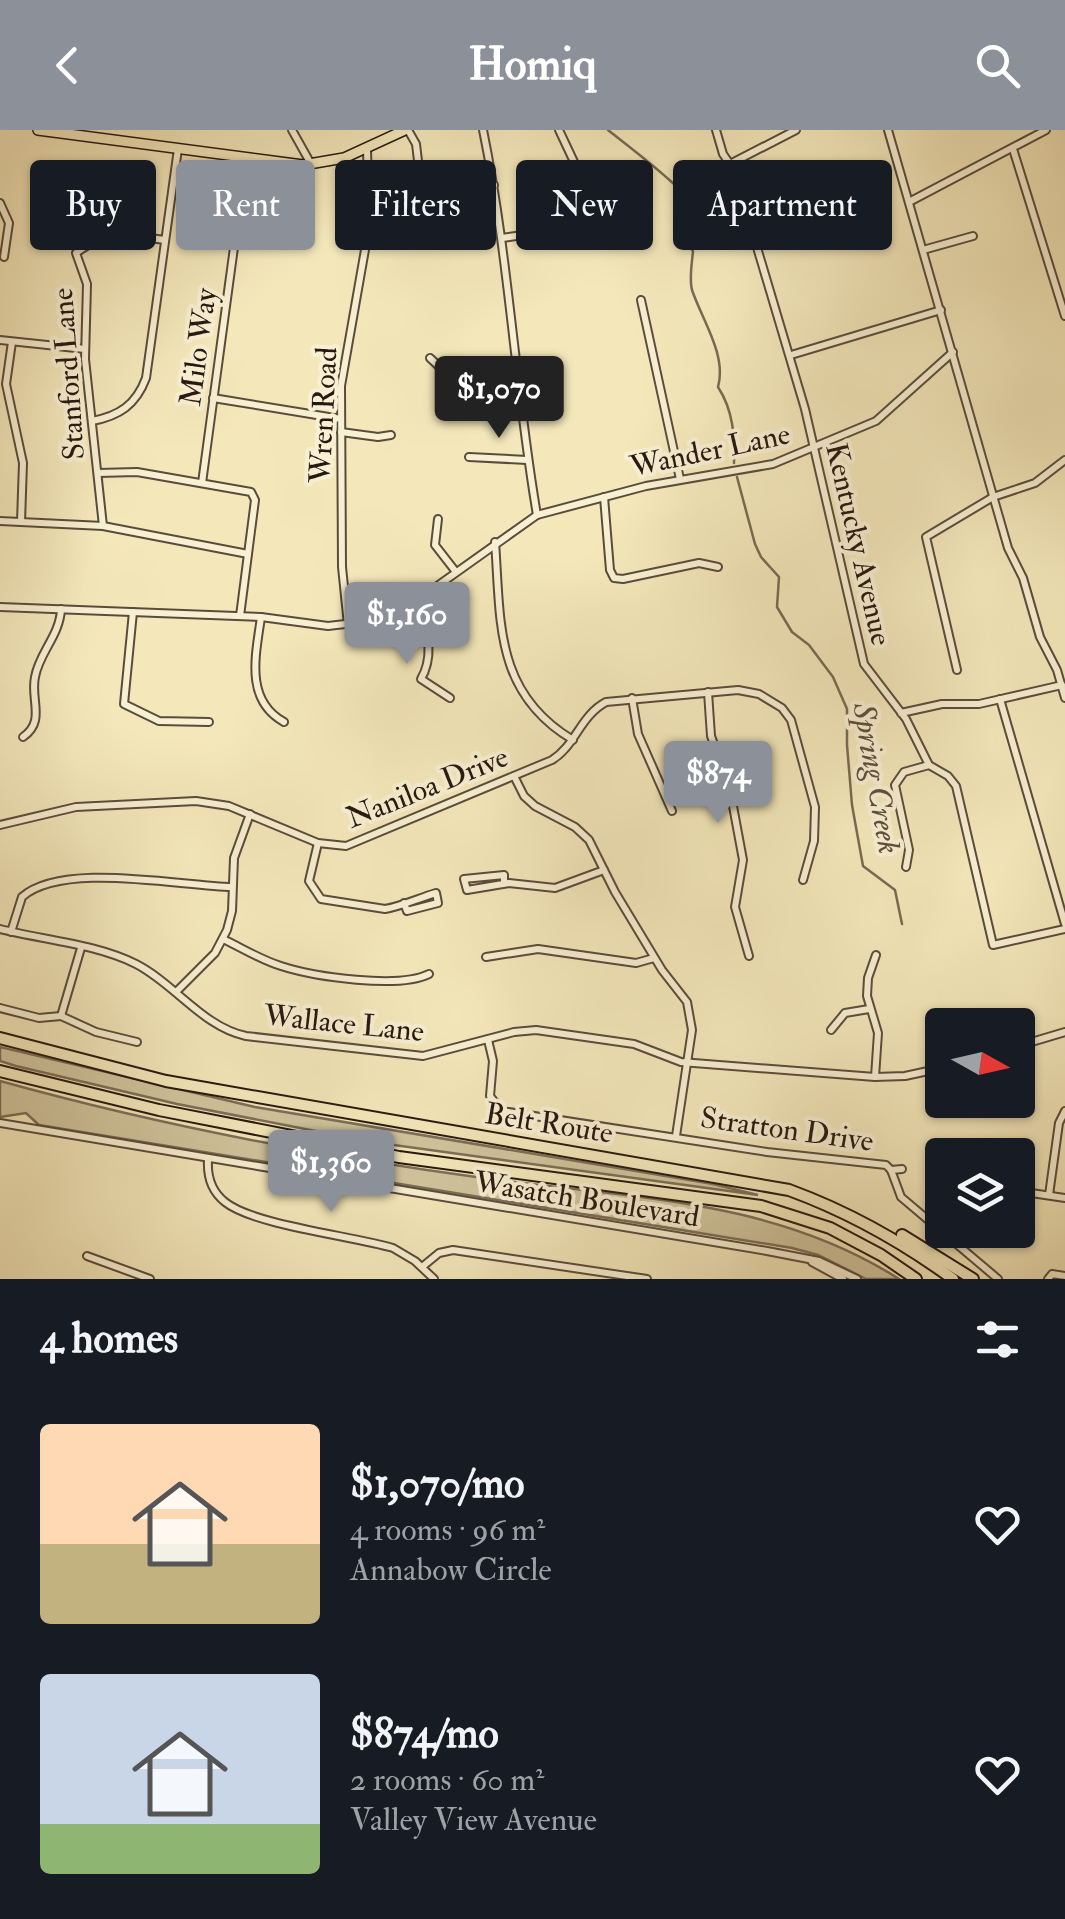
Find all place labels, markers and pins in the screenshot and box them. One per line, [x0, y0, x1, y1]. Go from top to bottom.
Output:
pin: $1,070 [418, 356, 580, 441]
pin: $1,160 [326, 582, 488, 667]
pin: $874 [659, 741, 777, 826]
pin: $1,360 [250, 1130, 412, 1215]

